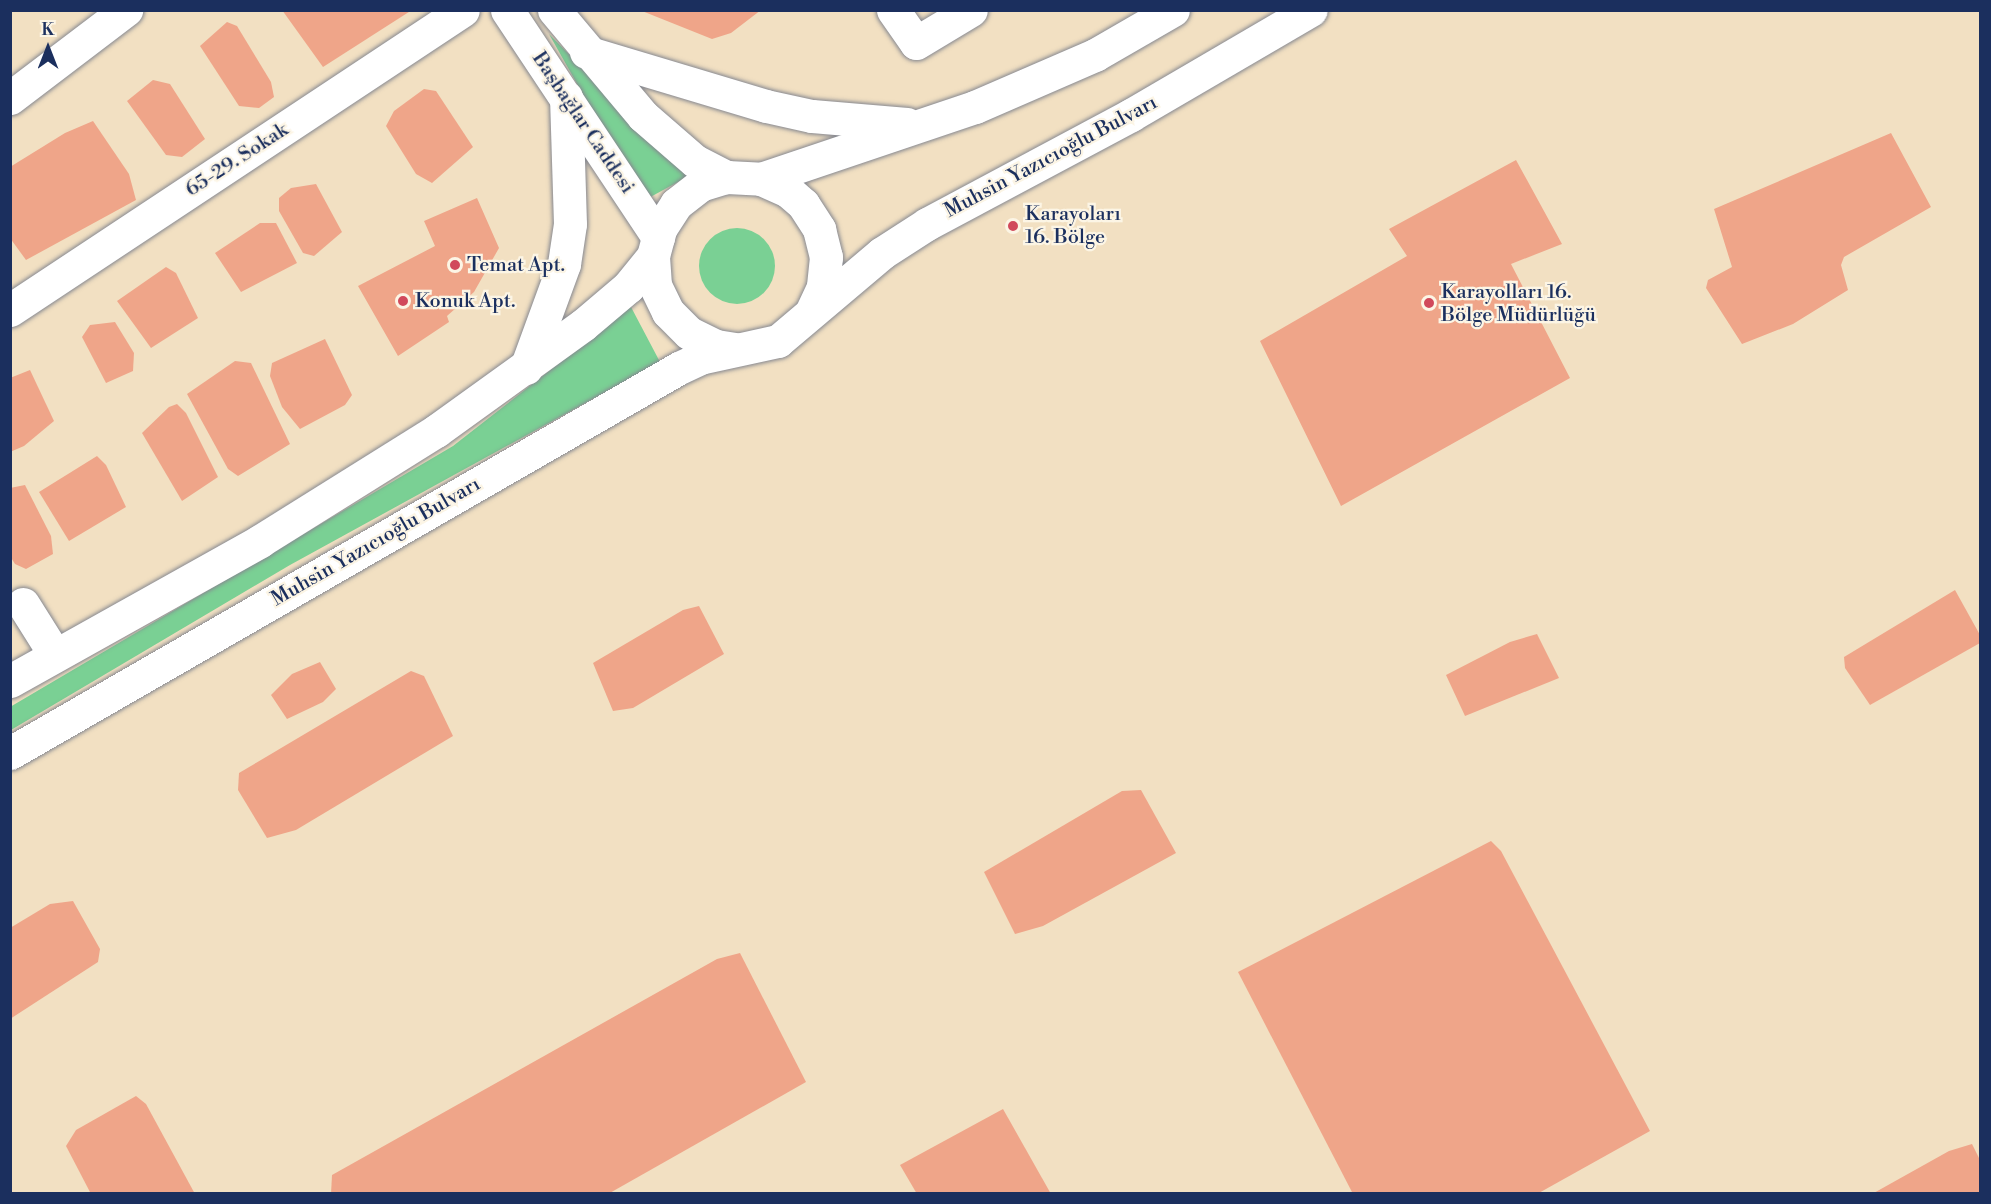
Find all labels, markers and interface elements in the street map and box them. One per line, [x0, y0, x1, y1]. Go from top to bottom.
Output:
north arrow [18, 18, 78, 78]
text: K [42, 20, 54, 40]
street label: Başbağlar Caddesi [527, 48, 639, 198]
street label: Muhsin Yazıcıoğlu Bulvarı [941, 91, 1161, 223]
street label: 65-29. Sokak [181, 118, 293, 202]
place label: Karayoları 16. Bölge [1025, 202, 1121, 249]
marker: Karayoları 16. Bölge [1006, 219, 1020, 233]
place label: Temat Apt. [467, 253, 565, 277]
marker: Temat Apt. [448, 258, 462, 272]
place label: Karayolları 16. Bölge Müdürlüğü [1441, 280, 1596, 327]
place label: Konuk Apt. [415, 289, 515, 313]
marker: Konuk Apt. [396, 294, 410, 308]
marker: Karayolları 16. Bölge Müdürlüğü [1422, 296, 1436, 310]
street label: Muhsin Yazıcıoğlu Bulvarı [267, 472, 485, 612]

